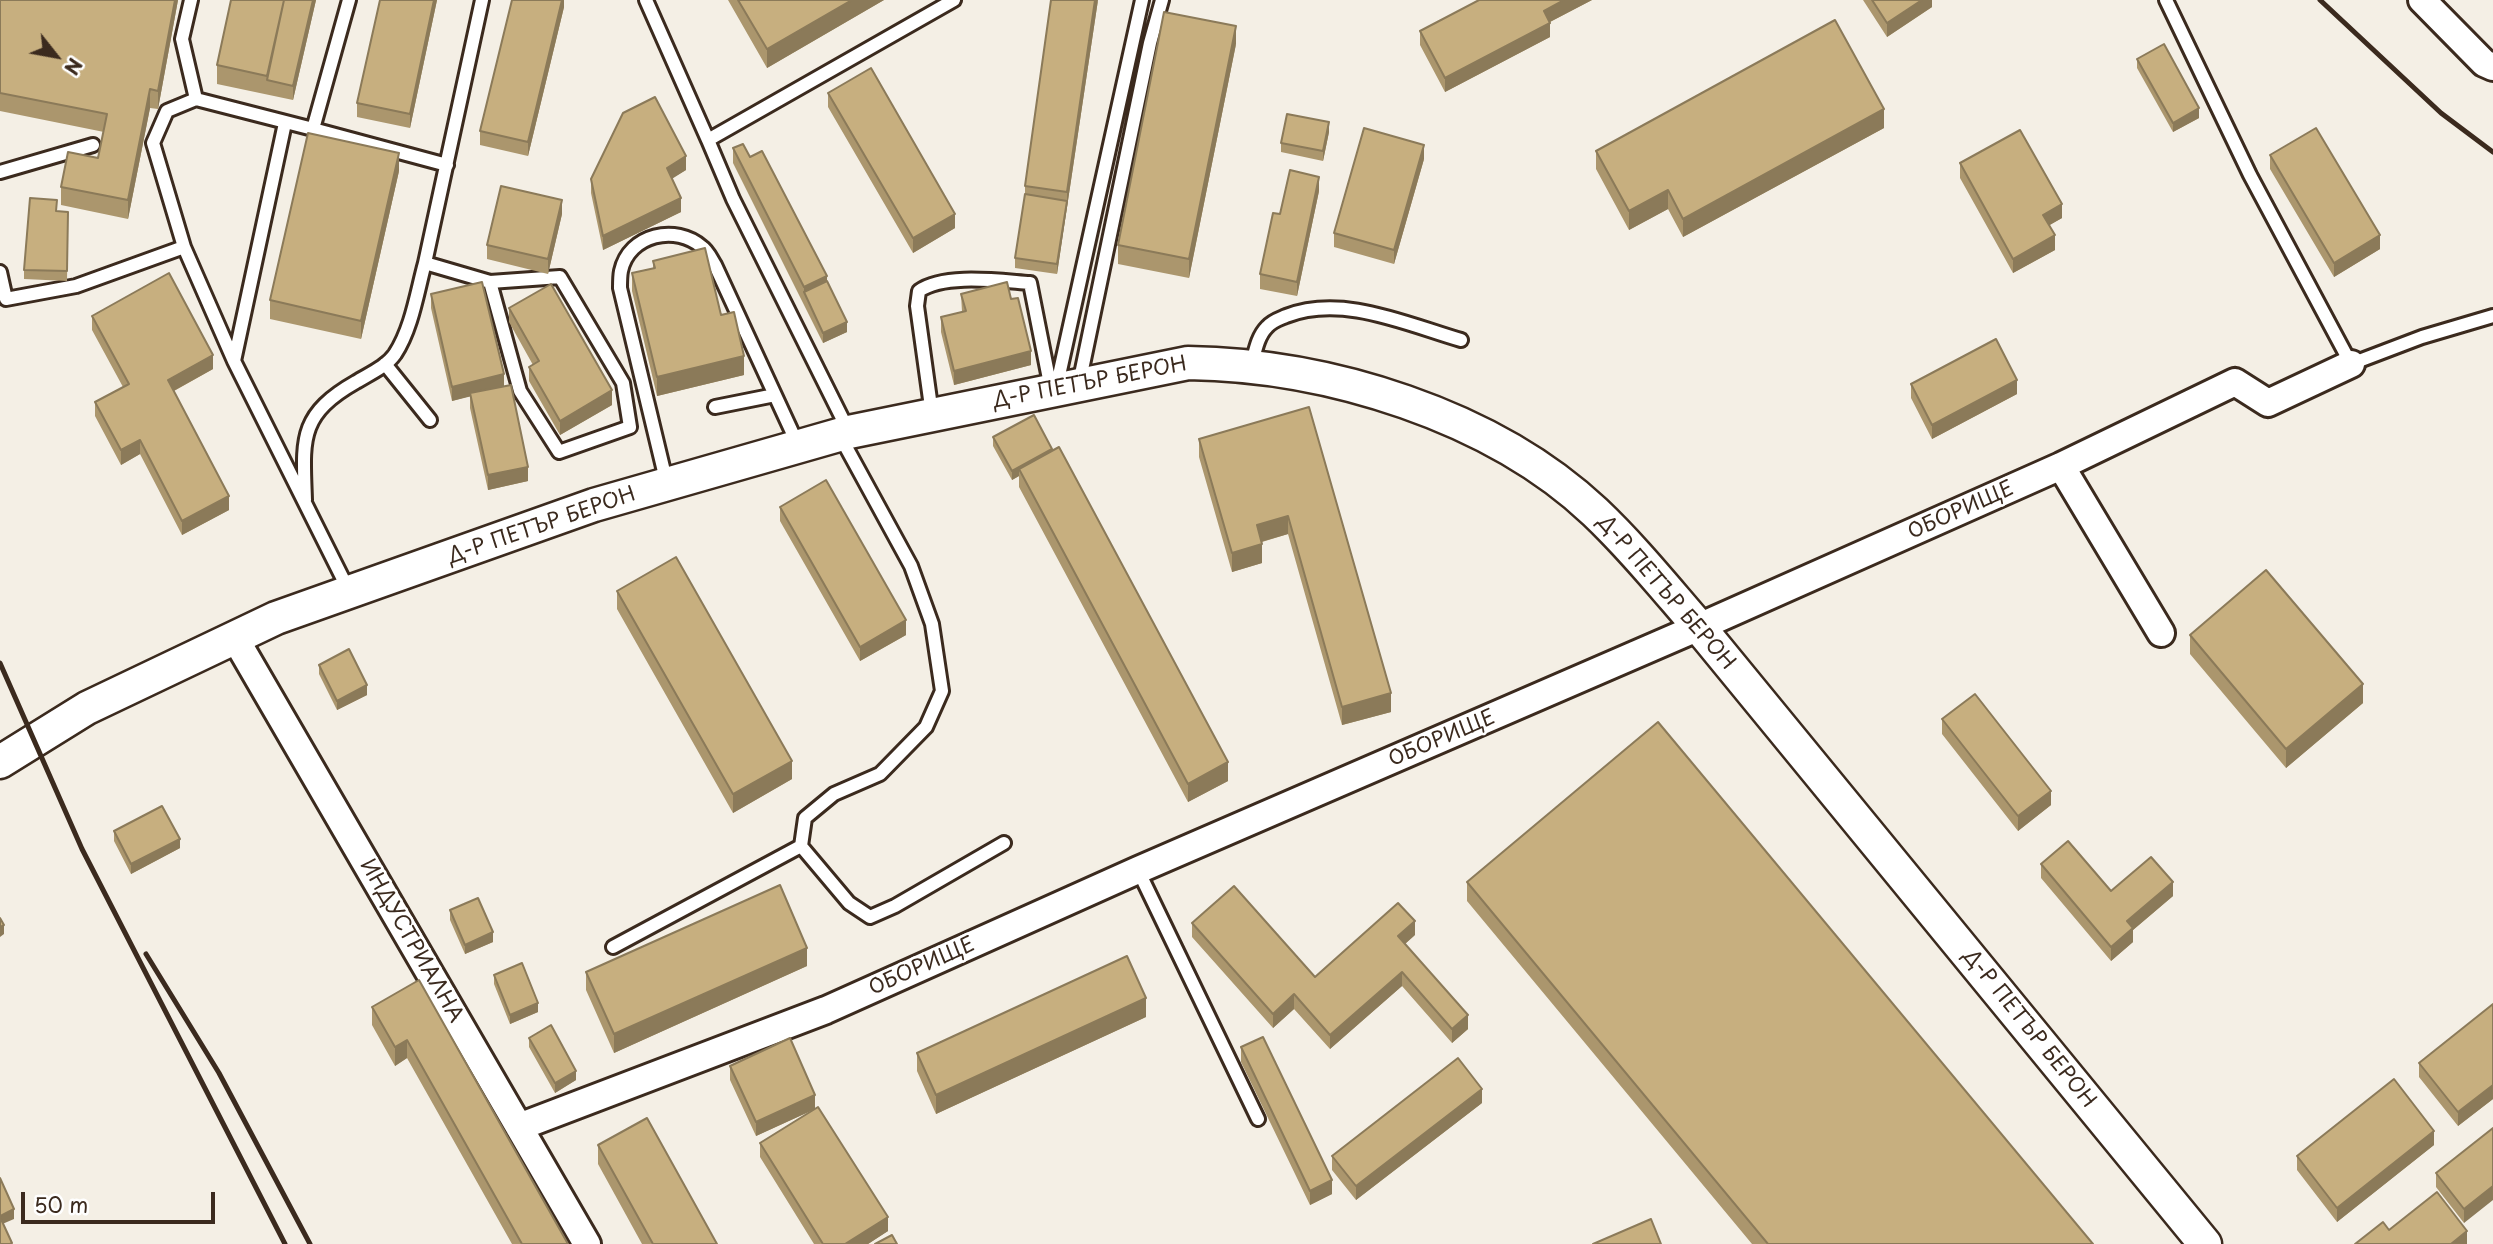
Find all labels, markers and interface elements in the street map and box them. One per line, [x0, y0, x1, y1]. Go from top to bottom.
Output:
north arrow [21, 21, 91, 91]
text: N [58, 53, 90, 80]
street label: Д-Р ПЕТЪР БЕРОН [991, 352, 1189, 414]
street label: ОБОРИЩЕ [1904, 476, 2018, 546]
street label: Д-Р ПЕТЪР БЕРОН [445, 482, 639, 570]
street label: Д-Р ПЕТЪР БЕРОН [1592, 510, 1740, 676]
street label: ОБОРИЩЕ [1385, 705, 1499, 773]
street label: ИНДУСТРИАЛНА [354, 855, 468, 1027]
street label: ОБОРИЩЕ [865, 932, 979, 1002]
street label: Д-Р ПЕТЪР БЕРОН [1957, 945, 2101, 1113]
scale bar [24, 1178, 219, 1222]
text: 50 m [34, 1188, 88, 1220]

